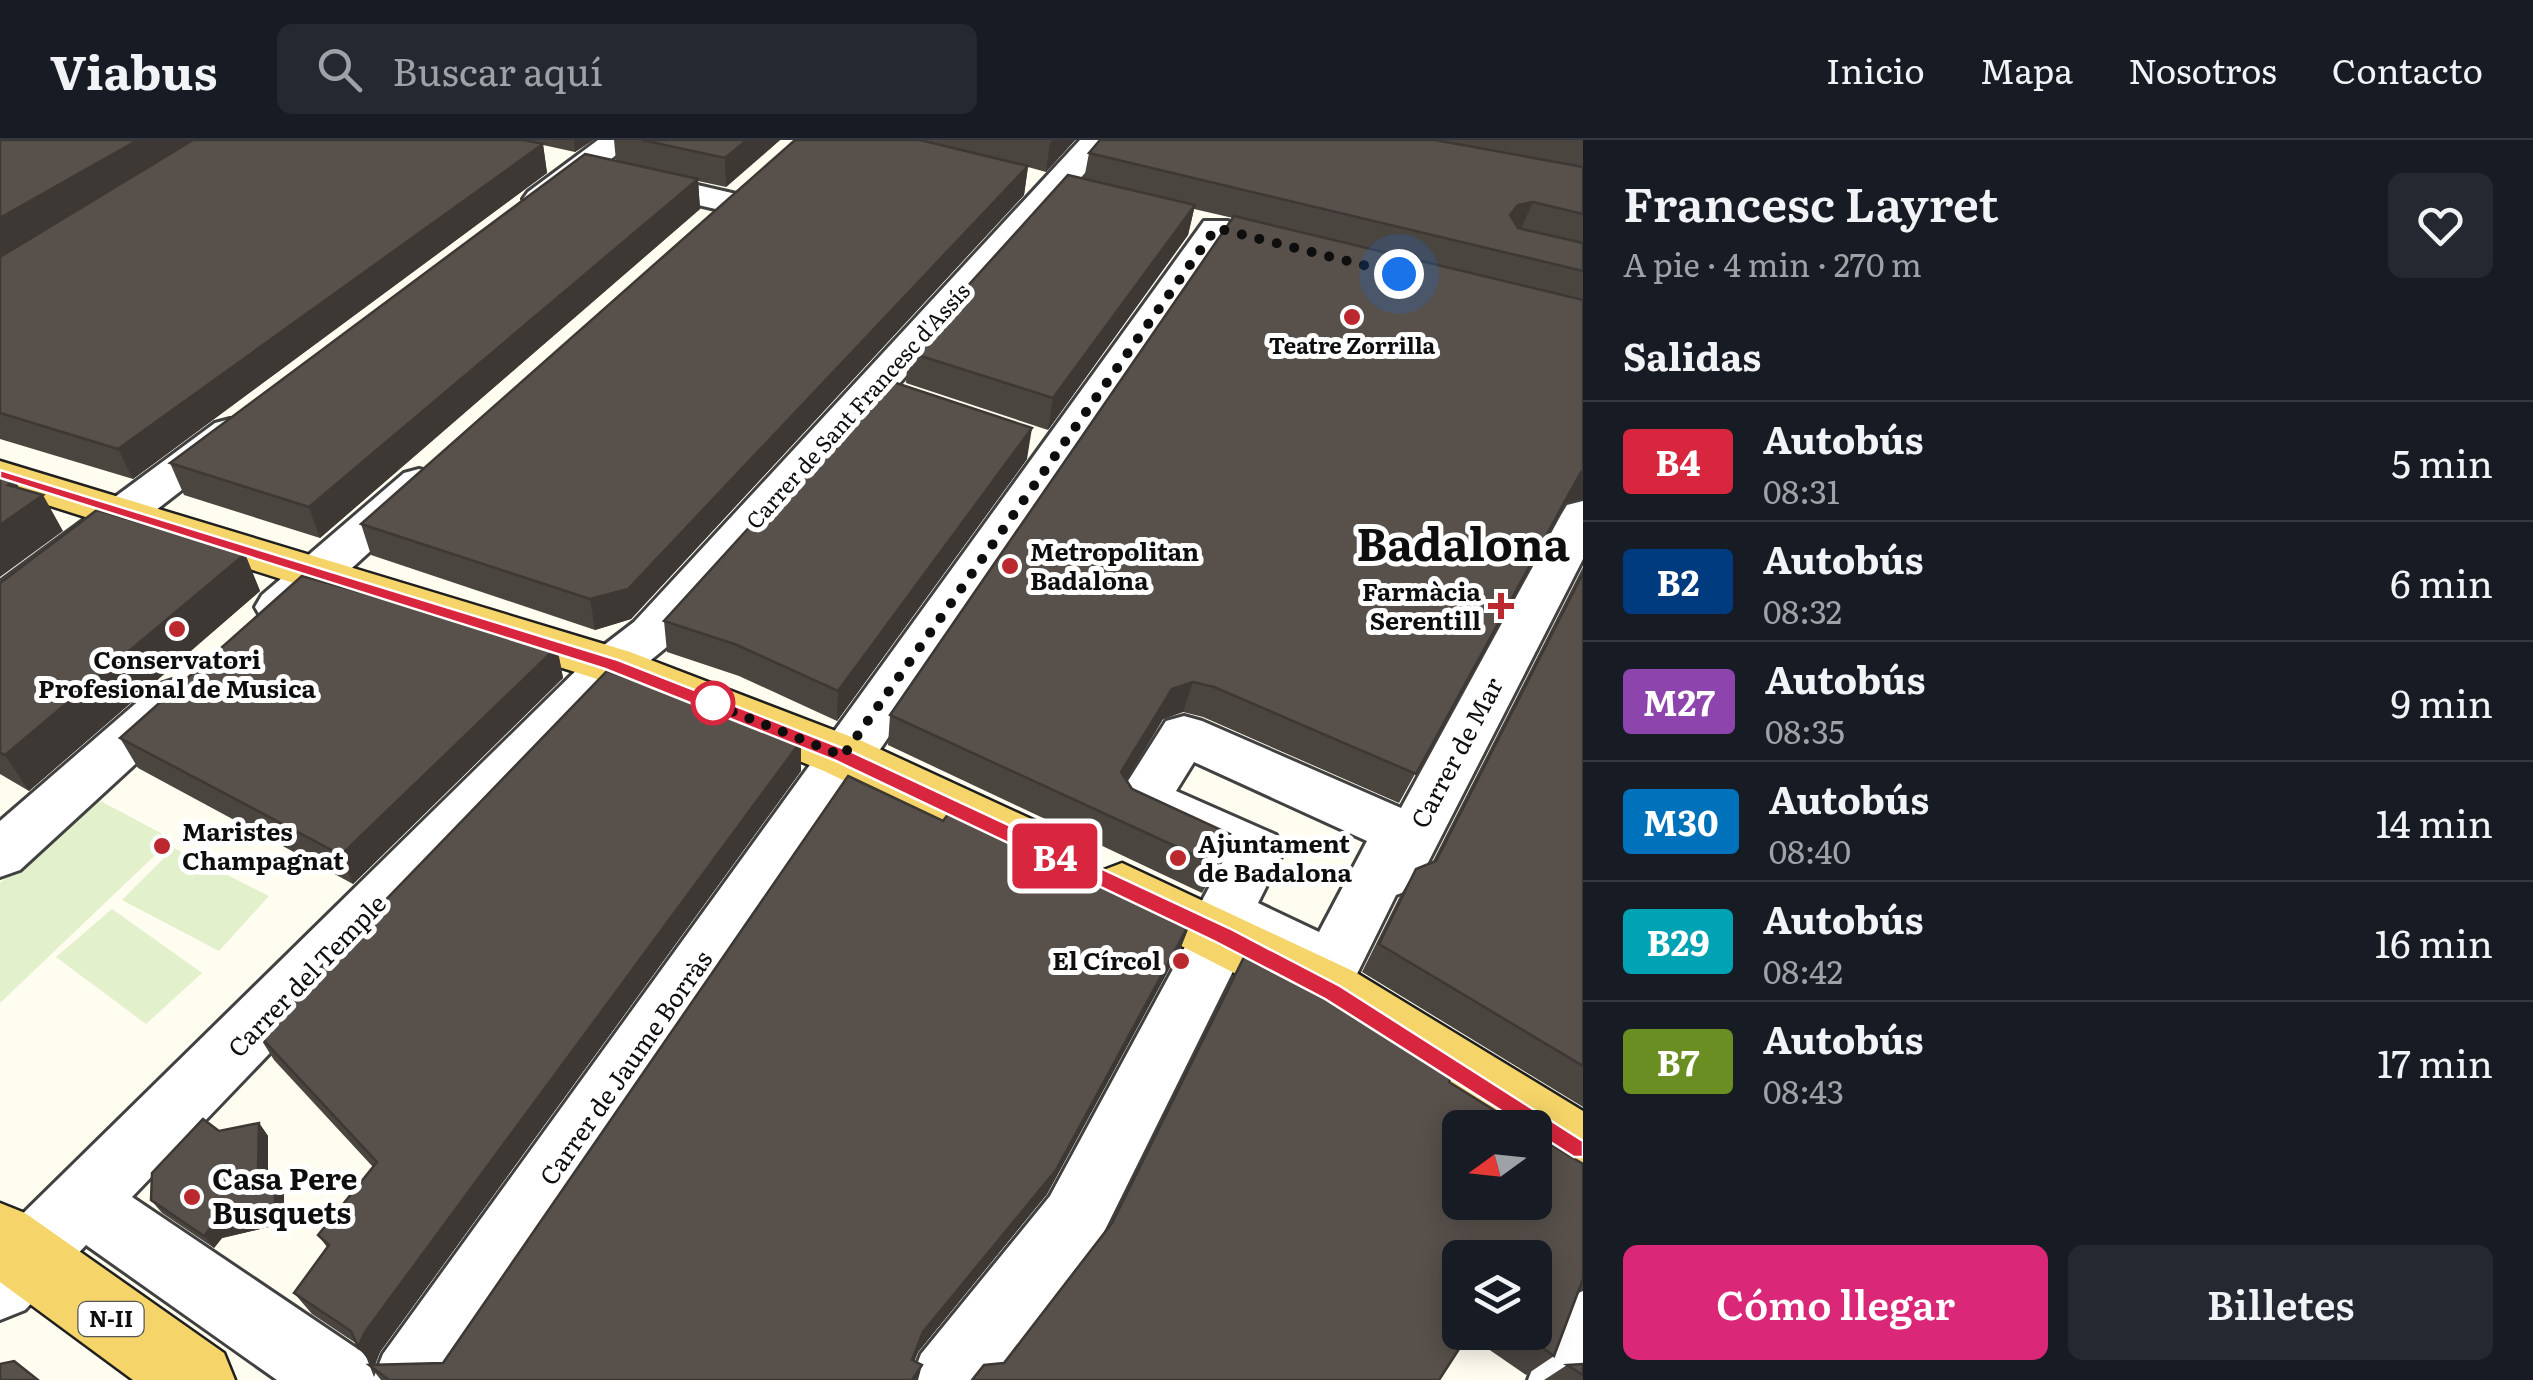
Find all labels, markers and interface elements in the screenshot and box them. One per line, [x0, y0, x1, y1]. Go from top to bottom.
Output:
search box [277, 24, 977, 114]
text: Viabus [50, 34, 217, 105]
text: Buscar aquí [392, 41, 603, 98]
icon: search [312, 42, 367, 97]
text: Inicio [1826, 43, 1925, 95]
text: Mapa [1980, 43, 2073, 95]
text: Nosotros [2128, 43, 2277, 95]
text: Contacto [2332, 43, 2483, 95]
text: Francesc Layret [1623, 166, 1999, 237]
button: heart [2388, 173, 2493, 278]
text: A pie · 4 min · 270 m [1623, 239, 1922, 287]
your location [1374, 249, 1424, 299]
street label: Carrer de Sant Francesc d'Assís [737, 275, 977, 535]
marker: Teatre Zorrilla [1341, 306, 1363, 328]
text: Salidas [1623, 326, 1761, 383]
place label: Teatre Zorrilla [1269, 328, 1436, 361]
text: Autobús [1763, 409, 1924, 466]
text: 5 min [2391, 433, 2493, 490]
text: B4 [1655, 435, 1701, 487]
text: 08:31 [1763, 466, 1840, 514]
district label: Badalona [1356, 508, 1570, 575]
text: Autobús [1763, 529, 1924, 586]
place label: Metropolitan Badalona [1030, 532, 1199, 598]
text: 6 min [2390, 553, 2493, 610]
marker: Metropolitan Badalona [999, 555, 1021, 577]
text: B2 [1657, 555, 1699, 607]
place label: Farmàcia Serentill [1362, 572, 1482, 638]
text: 08:32 [1763, 586, 1842, 634]
marker: Farmàcia Serentill [1490, 595, 1512, 617]
marker: Conservatori Profesional de Musica [166, 618, 188, 640]
place label: Conservatori Profesional de Musica [38, 640, 316, 706]
text: Autobús [1765, 649, 1926, 706]
street label: Carrer de Mar [1400, 670, 1511, 834]
text: 9 min [2391, 673, 2493, 730]
text: M27 [1643, 675, 1715, 727]
unlabelled marker [692, 682, 734, 724]
text: 08:35 [1765, 706, 1845, 754]
text: Autobús [1769, 769, 1929, 826]
text: 14 min [2376, 793, 2493, 850]
text: M30 [1643, 795, 1719, 847]
place label: Maristes Champagnat [182, 812, 344, 878]
line badge: B4 [1010, 824, 1100, 888]
place label: Ajuntament de Badalona [1198, 824, 1353, 890]
text: 08:40 [1769, 826, 1851, 874]
text: B4 [1032, 830, 1078, 882]
marker: Maristes Champagnat [151, 835, 173, 857]
marker: Ajuntament de Badalona [1167, 847, 1189, 869]
street label: Carrer del Temple [218, 885, 394, 1065]
text: Autobús [1763, 889, 1924, 946]
text: 16 min [2375, 913, 2493, 970]
text: B29 [1646, 915, 1710, 967]
place label: El Círcol [1052, 941, 1161, 978]
street label: Carrer de Jaume Borràs [530, 942, 720, 1192]
text: 08:42 [1763, 946, 1843, 994]
marker: El Círcol [1170, 950, 1192, 972]
text: Autobús [1763, 1009, 1924, 1066]
text: 17 min [2377, 1033, 2493, 1090]
text: B7 [1656, 1035, 1700, 1087]
text: 08:43 [1763, 1066, 1844, 1114]
north arrow [1442, 1110, 1552, 1220]
map controls [1442, 1110, 1552, 1350]
place label: Casa Pere Busquets [212, 1155, 358, 1233]
marker: Casa Pere Busquets [181, 1186, 203, 1208]
button: layers [1442, 1240, 1552, 1350]
button: Cómo llegar [1623, 1245, 2048, 1360]
button: Billetes [2068, 1245, 2493, 1360]
road number: N-II [78, 1302, 144, 1336]

